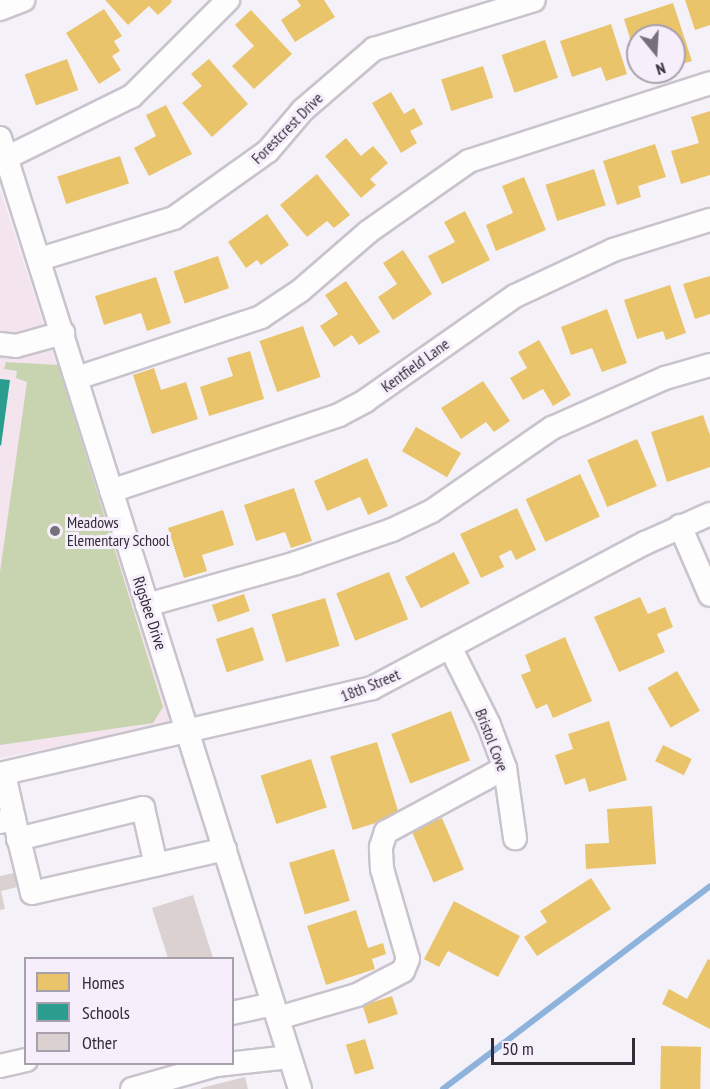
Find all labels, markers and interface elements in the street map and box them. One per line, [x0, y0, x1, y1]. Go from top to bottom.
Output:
north arrow [626, 24, 686, 84]
text: N [654, 58, 668, 80]
street label: Forestcrest Drive [247, 88, 327, 168]
street label: Kentfield Lane [377, 334, 453, 396]
place label: Meadows Elementary School [67, 512, 170, 550]
marker: Meadows Elementary School [48, 524, 62, 538]
street label: Rigsbee Drive [129, 574, 171, 652]
street label: 18th Street [337, 664, 403, 706]
street label: Bristol Cove [471, 706, 513, 774]
legend [24, 957, 234, 1065]
text: Homes [82, 971, 125, 994]
text: Schools [82, 1001, 130, 1024]
scale bar [494, 1026, 638, 1064]
text: Other [82, 1031, 117, 1054]
text: 50 m [502, 1037, 534, 1060]

